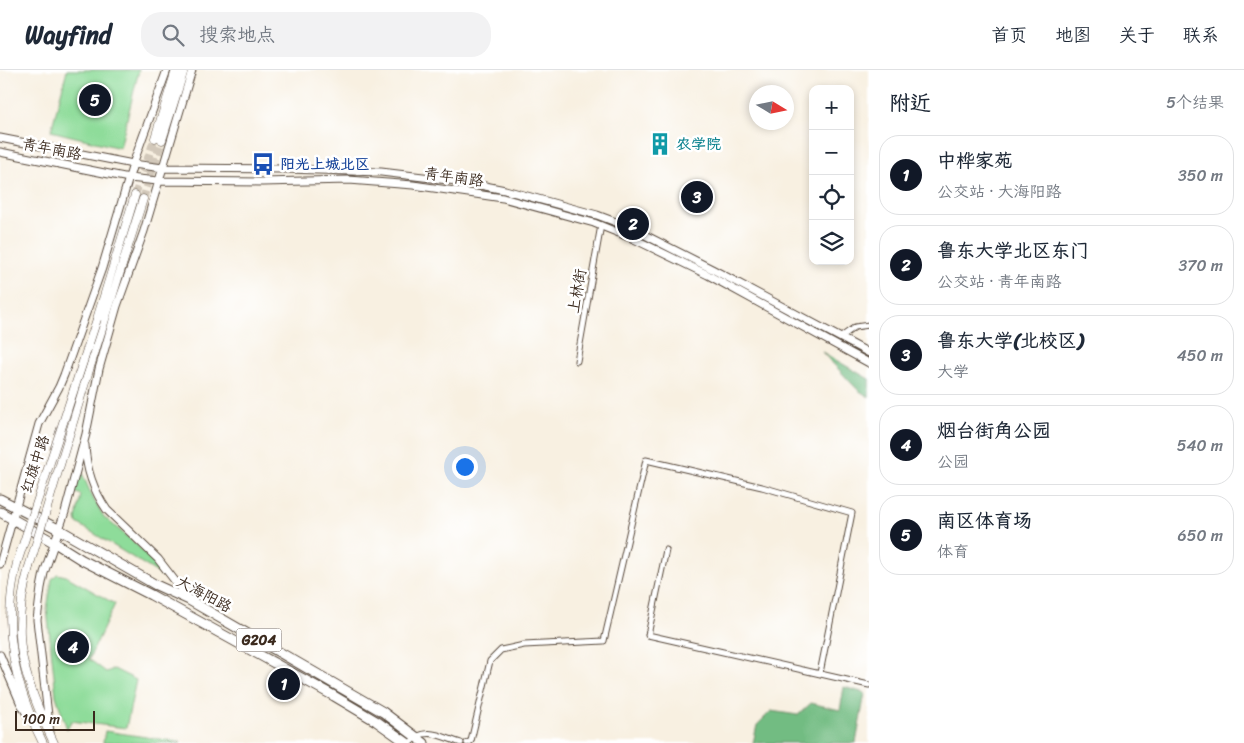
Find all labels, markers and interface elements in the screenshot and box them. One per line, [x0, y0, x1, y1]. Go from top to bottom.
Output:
search box [141, 12, 491, 57]
text: Wayfind [25, 14, 111, 56]
text: 搜索地点 [199, 18, 275, 51]
text: 首页 [991, 19, 1027, 51]
text: 地图 [1055, 19, 1091, 51]
text: 关于 [1119, 19, 1155, 51]
text: 联系 [1183, 19, 1219, 51]
icon: search [159, 21, 187, 49]
pin: 5 [79, 81, 111, 119]
text: 附近 [889, 84, 931, 122]
north arrow [749, 85, 794, 130]
map controls [809, 85, 854, 265]
button: + [809, 85, 854, 130]
text: 5个结果 [1166, 88, 1224, 117]
button: − [809, 130, 854, 175]
street label: 青年南路 [20, 131, 84, 167]
building icon: 农学院 [647, 131, 673, 157]
place label: 农学院 [676, 131, 721, 157]
text: 中桦家苑 [937, 144, 1013, 177]
bus stop icon: 阳光上城北区 [250, 151, 276, 177]
place label: 阳光上城北区 [280, 151, 370, 177]
street label: 青年南路 [422, 160, 486, 194]
text: 1 [903, 161, 909, 190]
text: 350 m [1178, 161, 1223, 190]
button: locate [809, 175, 854, 220]
text: 公交站 · 大海阳路 [937, 177, 1062, 206]
pin: 3 [681, 178, 713, 216]
pin: 2 [617, 205, 649, 243]
button: layers [809, 220, 854, 265]
text: 鲁东大学北区东门 [937, 234, 1089, 267]
text: 2 [901, 251, 911, 280]
text: 370 m [1179, 251, 1223, 280]
street label: 上林街 [560, 267, 594, 315]
text: 公交站 · 青年南路 [937, 267, 1062, 296]
text: 鲁东大学(北校区) [937, 324, 1083, 357]
text: 3 [902, 341, 910, 370]
text: 450 m [1177, 341, 1223, 370]
text: 大学 [937, 357, 969, 386]
text: 烟台街角公园 [937, 414, 1051, 447]
street label: 红旗中路 [13, 431, 57, 497]
text: 4 [901, 431, 911, 460]
text: 540 m [1177, 431, 1223, 460]
text: 公园 [937, 447, 969, 476]
your location [452, 454, 478, 480]
text: 南区体育场 [937, 504, 1032, 537]
text: 5 [901, 521, 911, 550]
text: 650 m [1178, 521, 1223, 550]
text: 体育 [937, 537, 969, 566]
street label: 大海阳路 [171, 568, 237, 620]
pin: 4 [57, 628, 89, 666]
road number: G204 [236, 628, 282, 652]
pin: 1 [268, 665, 300, 703]
text: 100 m [22, 707, 60, 732]
scale bar [15, 708, 95, 731]

